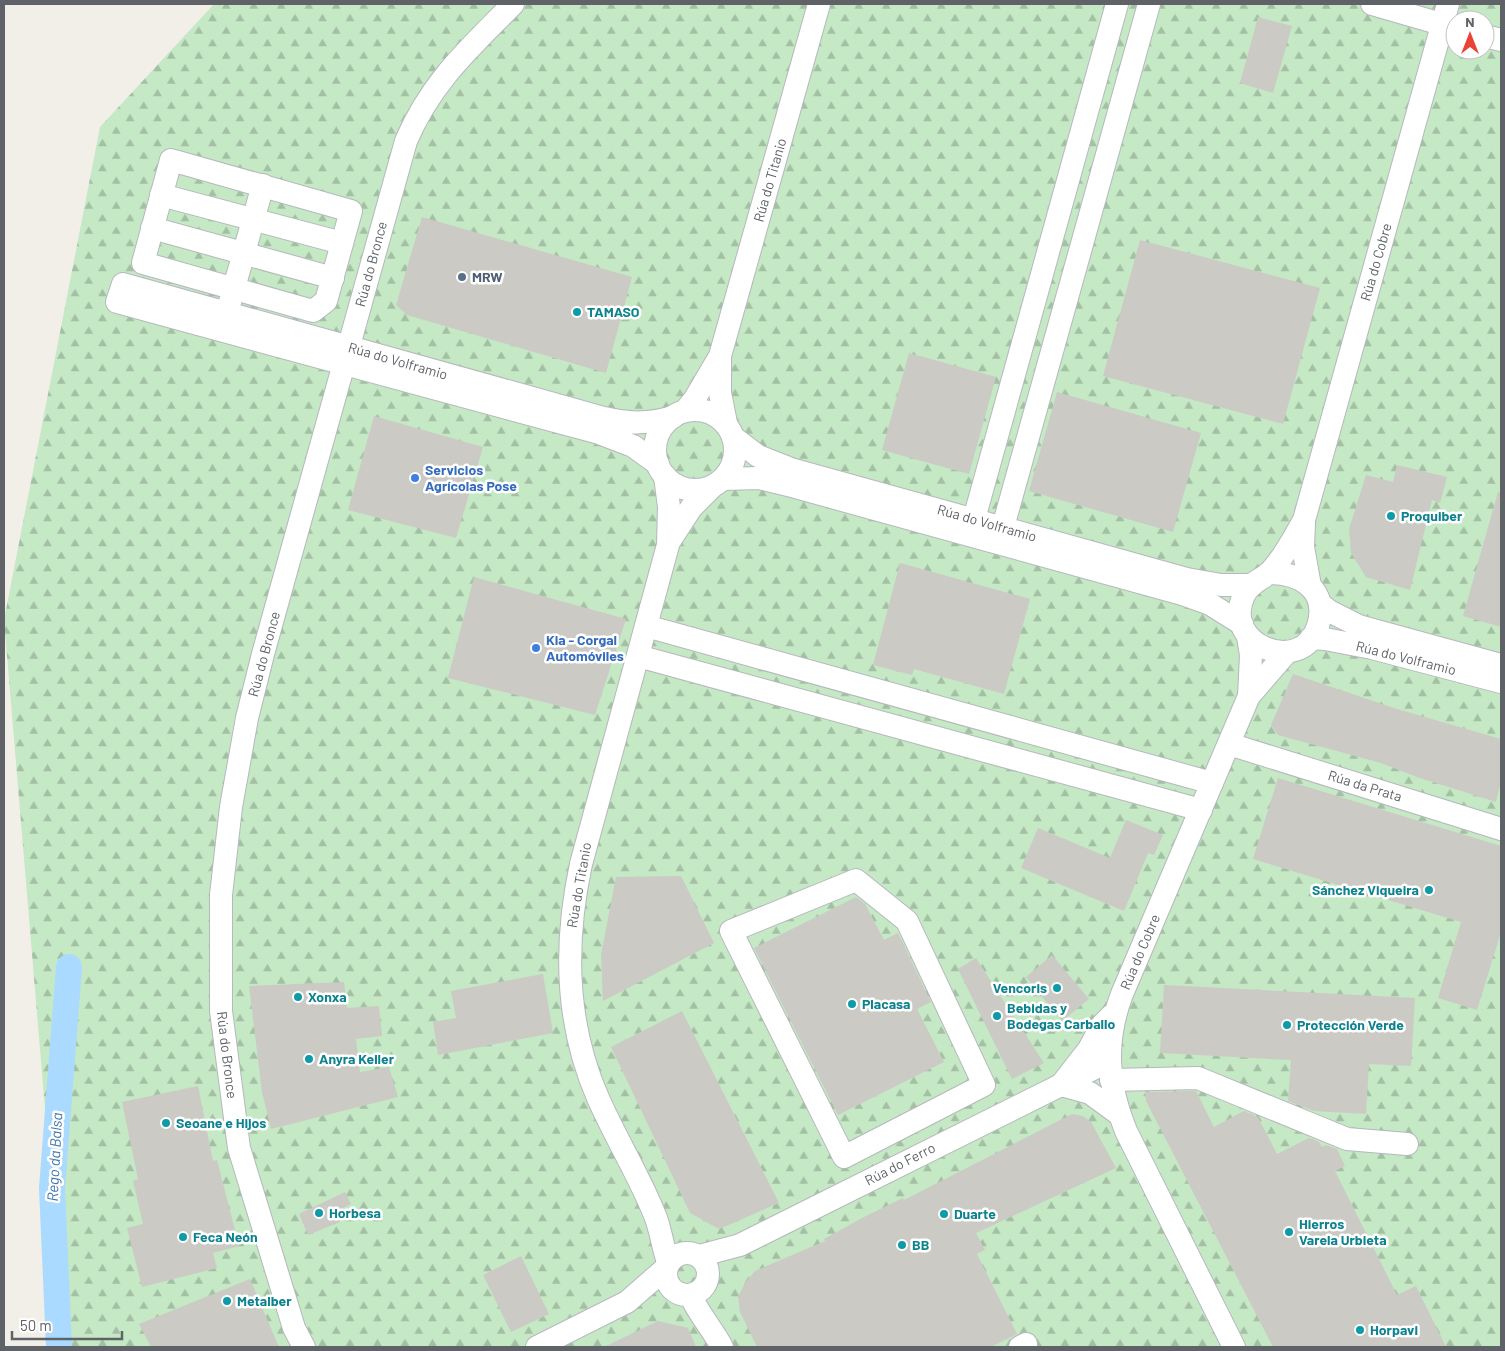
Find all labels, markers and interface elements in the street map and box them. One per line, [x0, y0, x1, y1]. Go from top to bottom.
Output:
north arrow [1445, 10, 1495, 60]
text: N [1465, 13, 1475, 30]
street label: Rúa do Titanio [749, 136, 790, 224]
street label: Rúa do Bronce [351, 219, 390, 308]
street label: Rúa do Cobre [1356, 221, 1395, 303]
place label: MRW [472, 268, 503, 285]
marker: MRW [456, 271, 468, 283]
place label: TAMASO [587, 303, 640, 320]
marker: TAMASO [571, 306, 583, 318]
street label: Rúa do Volframio [347, 338, 450, 383]
place label: Servicios Agrícolas Pose [425, 461, 517, 494]
marker: Servicios Agrícolas Pose [409, 472, 421, 484]
street label: Rúa do Volframio [936, 500, 1039, 545]
place label: Proquiber [1401, 507, 1463, 524]
marker: Proquiber [1385, 510, 1397, 522]
street label: Rúa do Bronce [244, 609, 283, 698]
place label: Kia - Corgal Automóviles [546, 631, 624, 664]
street label: Rúa do Volframio [1354, 637, 1458, 678]
marker: Kia - Corgal Automóviles [530, 642, 542, 654]
street label: Rúa da Prata [1326, 766, 1404, 805]
street label: Rúa do Titanio [563, 841, 594, 929]
place label: Sánchez Viqueira [1312, 881, 1419, 898]
marker: Sánchez Viqueira [1423, 884, 1435, 896]
street label: Rúa do Cobre [1116, 911, 1163, 992]
place label: Vencoris [993, 979, 1047, 996]
marker: Vencoris [1051, 982, 1063, 994]
place label: Xonxa [308, 988, 347, 1005]
marker: Xonxa [292, 991, 304, 1003]
place label: Placasa [862, 995, 911, 1012]
marker: Placasa [846, 998, 858, 1010]
place label: Bebidas y Bodegas Carballo [1007, 999, 1115, 1032]
street label: Rúa do Bronce [214, 1010, 241, 1100]
marker: Bebidas y Bodegas Carballo [991, 1010, 1003, 1022]
place label: Protección Verde [1297, 1016, 1404, 1033]
marker: Protección Verde [1281, 1019, 1293, 1031]
place label: Anyra Keller [319, 1050, 395, 1067]
marker: Anyra Keller [303, 1053, 315, 1065]
water label: Rego da Balsa [43, 1112, 65, 1202]
place label: Seoane e Hijos [176, 1114, 266, 1131]
marker: Seoane e Hijos [160, 1117, 172, 1129]
street label: Rúa do Ferro [862, 1139, 938, 1189]
place label: Horbesa [329, 1204, 381, 1221]
place label: Duarte [954, 1205, 996, 1222]
marker: Horbesa [313, 1207, 325, 1219]
marker: Duarte [938, 1208, 950, 1220]
place label: Hierros Varela Urbieta [1299, 1215, 1387, 1248]
marker: Hierros Varela Urbieta [1283, 1226, 1295, 1238]
place label: Feca Neón [193, 1228, 258, 1245]
marker: Feca Neón [177, 1231, 189, 1243]
place label: BB [912, 1236, 929, 1253]
marker: BB [896, 1239, 908, 1251]
place label: Metalber [237, 1292, 292, 1309]
marker: Metalber [221, 1295, 233, 1307]
scale bar [12, 1308, 122, 1340]
text: 50 m [20, 1316, 52, 1334]
place label: Horpavi [1370, 1321, 1418, 1338]
marker: Horpavi [1354, 1324, 1366, 1336]

